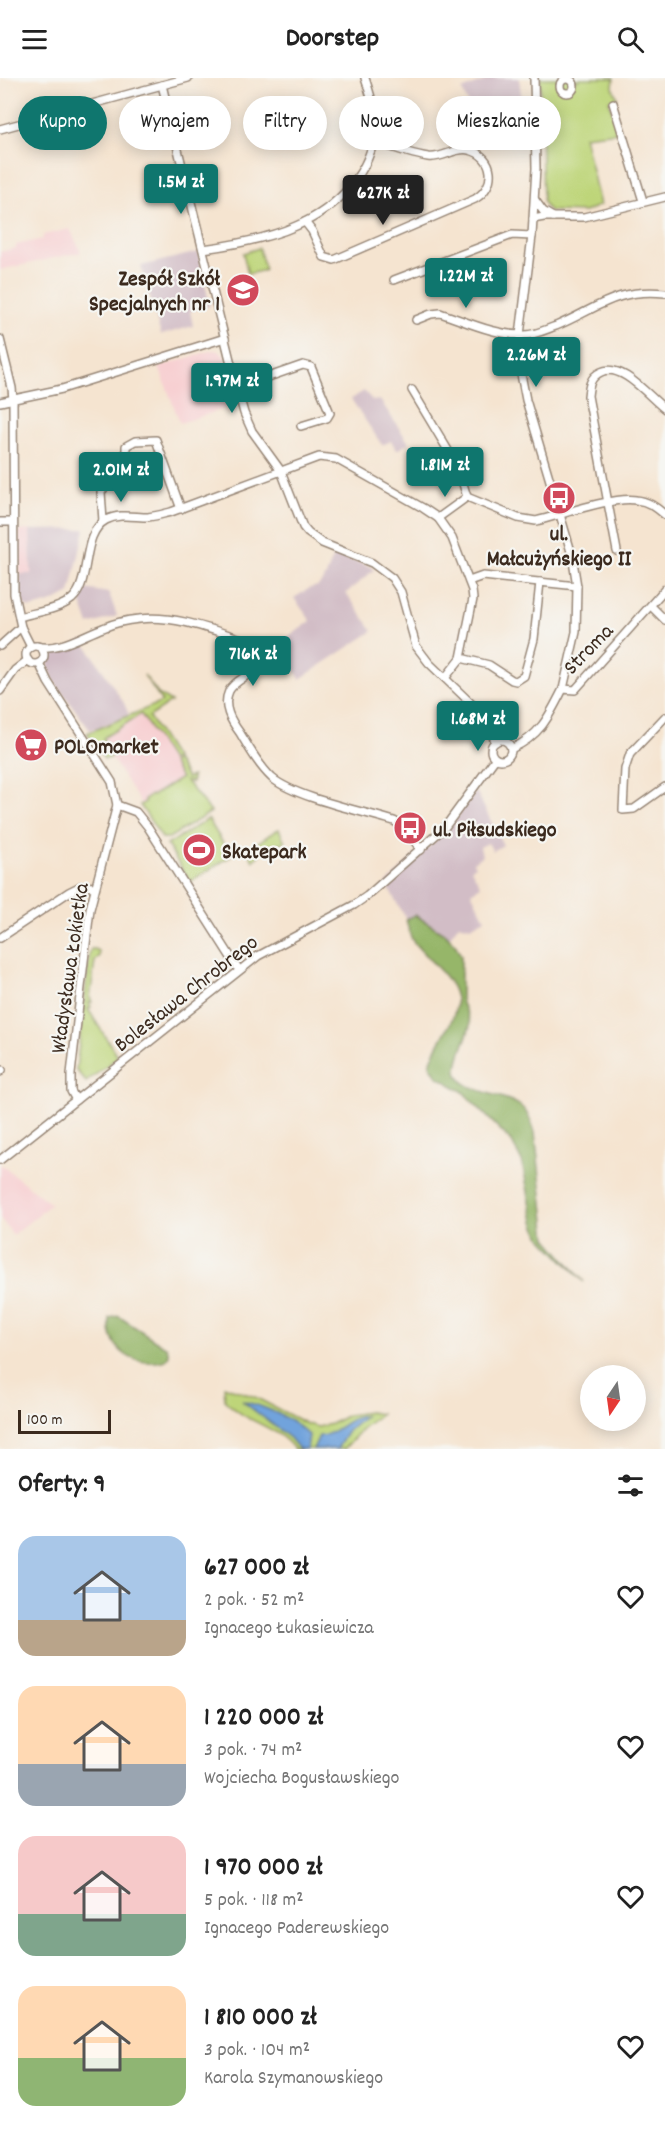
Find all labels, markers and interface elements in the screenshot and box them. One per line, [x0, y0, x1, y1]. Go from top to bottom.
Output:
text: Doorstep [286, 20, 379, 59]
icon: menu [18, 23, 51, 56]
icon: search [614, 23, 647, 56]
chip: Kupno [18, 96, 107, 150]
chip: Wynajem [119, 96, 231, 150]
chip: Filtry [243, 96, 327, 150]
chip: Nowe [339, 96, 424, 150]
chip: Mieszkanie [436, 96, 561, 150]
pin: 1.5M zł [126, 164, 236, 215]
text: 1.5M zł [158, 169, 204, 197]
pin: 627K zł [328, 175, 438, 226]
text: 627K zł [357, 180, 409, 208]
pin: 1.22M zł [404, 258, 528, 309]
text: 1.22M zł [439, 263, 493, 291]
place label: Zespół Szkół Specjalnych nr 1 [89, 265, 220, 321]
school or university icon: Zespół Szkół Specjalnych nr 1 [225, 272, 261, 308]
pin: 2.26M zł [474, 337, 598, 388]
text: 2.26M zł [506, 342, 566, 370]
pin: 1.97M zł [170, 363, 294, 414]
text: 1.97M zł [205, 368, 259, 396]
pin: 1.81M zł [383, 447, 507, 498]
pin: 2.01M zł [59, 452, 183, 503]
text: 1.81M zł [420, 452, 470, 480]
text: 2.01M zł [93, 457, 149, 485]
bus stop icon: ul. Małcużyńskiego II [541, 480, 577, 516]
place label: ul. Małcużyńskiego II [487, 520, 631, 576]
street label: Stroma [557, 617, 622, 683]
pin: 716K zł [198, 636, 308, 687]
text: 716K zł [229, 641, 277, 669]
pin: 1.68M zł [416, 701, 540, 752]
text: 1.68M zł [451, 706, 505, 734]
supermarket icon: POLOmarket [13, 727, 49, 763]
place label: POLOmarket [54, 733, 160, 764]
bus stop icon: ul. Piłsudskiego [392, 810, 428, 846]
place label: ul. Piłsudskiego [433, 816, 557, 847]
sports icon: Skatepark [181, 832, 217, 868]
place label: Skatepark [222, 838, 306, 869]
street label: Władysława Łokietka [44, 881, 99, 1056]
street label: Bolesława Chrobrego [108, 929, 266, 1061]
north arrow [580, 1365, 646, 1431]
map controls [580, 1365, 646, 1431]
scale bar [18, 1407, 111, 1434]
text: 100 m [27, 1409, 63, 1432]
text: Oferty: 9 [18, 1467, 105, 1504]
icon: filters [614, 1469, 647, 1502]
text: 627 000 zł [204, 1550, 309, 1587]
icon: home [66, 1560, 138, 1632]
icon: heart [614, 1580, 647, 1613]
text: 2 pok. · 52 m² [204, 1587, 304, 1615]
text: Ignacego Łukasiewicza [204, 1615, 374, 1643]
text: 1 220 000 zł [204, 1700, 323, 1737]
icon: home [66, 1710, 138, 1782]
icon: heart [614, 1730, 647, 1763]
text: 3 pok. · 74 m² [204, 1737, 302, 1765]
text: Wojciecha Bogusławskiego [204, 1765, 400, 1793]
text: 1 970 000 zł [204, 1850, 323, 1887]
icon: home [66, 1860, 138, 1932]
icon: heart [614, 1880, 647, 1913]
text: 5 pok. · 118 m² [204, 1887, 304, 1915]
text: Ignacego Paderewskiego [204, 1915, 389, 1943]
text: 1 810 000 zł [204, 2000, 317, 2037]
icon: home [66, 2010, 138, 2082]
icon: heart [614, 2030, 647, 2063]
text: 3 pok. · 104 m² [204, 2037, 310, 2065]
text: Karola Szymanowskiego [204, 2065, 383, 2093]

